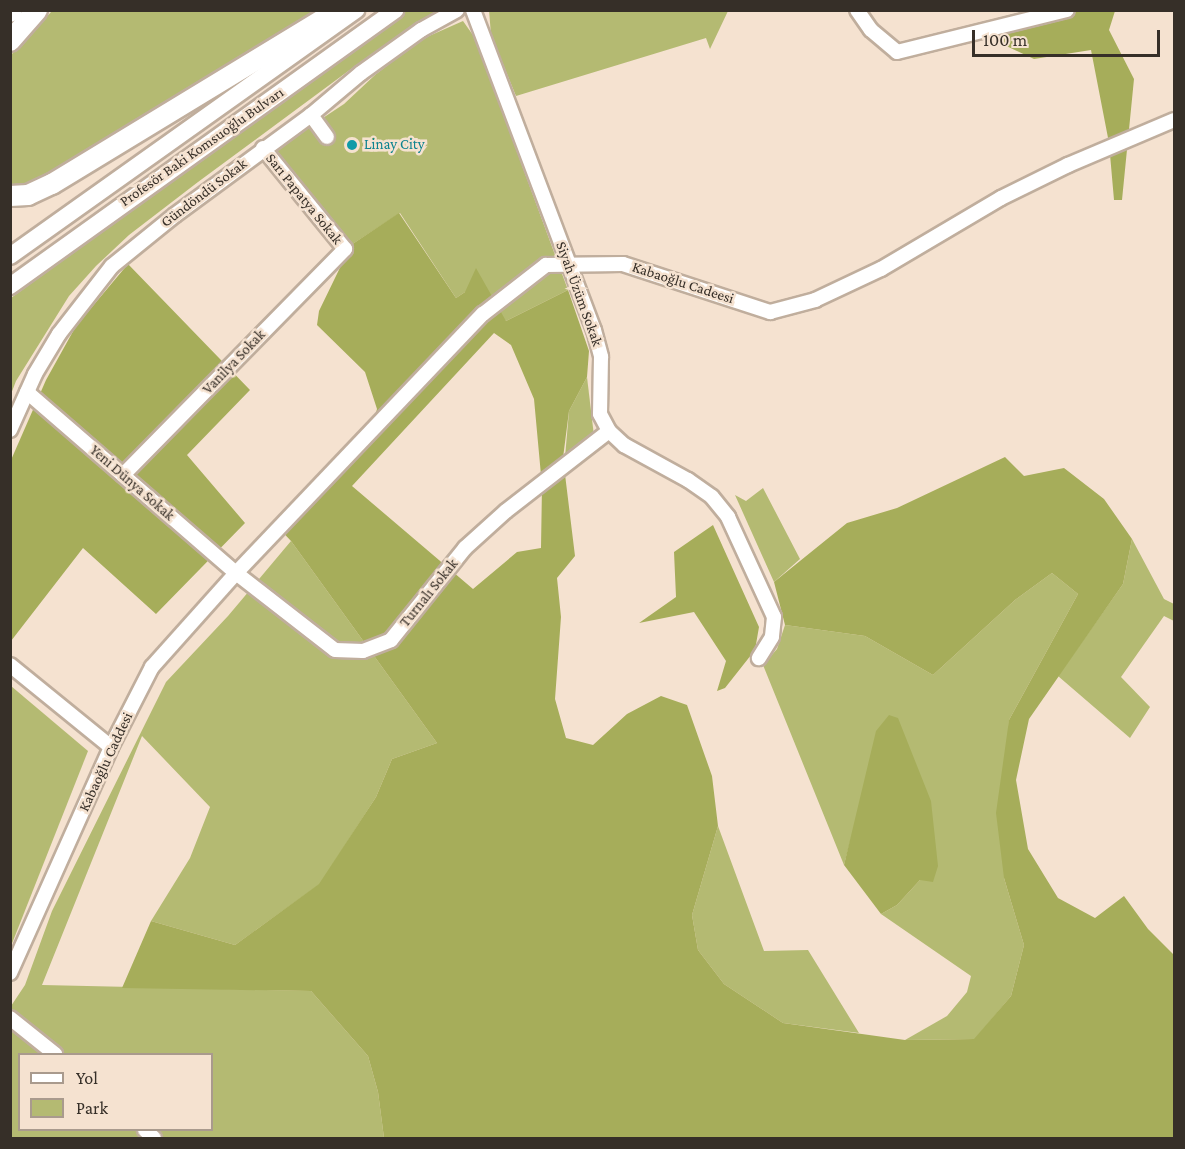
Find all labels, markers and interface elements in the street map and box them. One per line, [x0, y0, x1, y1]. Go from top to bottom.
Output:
scale bar [975, 18, 1162, 56]
text: 100 m [983, 30, 1027, 50]
street label: Profesör Baki Komsuoğlu Bulvarı [117, 83, 287, 211]
place label: Linay City [364, 136, 425, 154]
marker: Linay City [345, 138, 359, 152]
street label: Sarı Papatya Sokak [262, 150, 346, 248]
street label: Gündöndü Sokak [157, 155, 251, 231]
street label: Siyah Üzüm Sokak [552, 239, 606, 349]
street label: Kabaoğlu Cadeesi [630, 258, 736, 308]
street label: Vanilya Sokak [199, 326, 269, 398]
street label: Yeni Dünya Sokak [86, 441, 178, 525]
street label: Turnalı Sokak [396, 555, 462, 631]
street label: Kabaoğlu Caddesi [75, 710, 137, 814]
legend [18, 1053, 213, 1131]
text: Yol [76, 1068, 98, 1088]
text: Park [76, 1098, 108, 1118]

